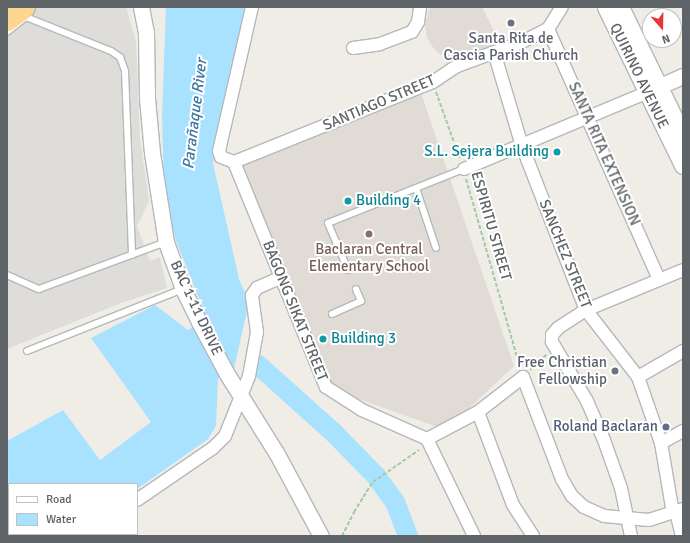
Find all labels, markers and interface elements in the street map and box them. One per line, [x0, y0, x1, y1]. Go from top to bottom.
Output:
north arrow [642, 8, 682, 48]
marker: Santa Rita de Cascia Parish Church [506, 18, 516, 28]
street label: QUIRINO AVENUE [606, 20, 672, 132]
place label: Santa Rita de Cascia Parish Church [444, 29, 578, 64]
water label: Parañaque River [179, 58, 211, 170]
street label: SANTIAGO STREET [320, 71, 438, 135]
street label: SANTA RITA EXTENSION [564, 79, 644, 229]
place label: S.L. Sejera Building [424, 143, 549, 161]
marker: S.L. Sejera Building [552, 147, 562, 157]
street label: ESPIRITU STREET [467, 169, 515, 283]
place label: Building 4 [356, 192, 421, 210]
marker: Building 4 [343, 196, 353, 206]
street label: SANCHEZ STREET [535, 197, 595, 311]
marker: Baclaran Central Elementary School [364, 229, 374, 239]
street label: BAGONG SIKAT STREET [259, 238, 331, 384]
place label: Baclaran Central Elementary School [309, 240, 429, 275]
street label: BAC 1-11 DRIVE [166, 258, 226, 358]
place label: Building 3 [331, 330, 396, 348]
marker: Building 3 [318, 334, 328, 344]
place label: Free Christian Fellowship [517, 353, 607, 388]
marker: Free Christian Fellowship [610, 366, 620, 376]
place label: Roland Baclaran [553, 418, 658, 436]
marker: Roland Baclaran [661, 422, 671, 432]
legend [8, 483, 138, 535]
text: Road [46, 492, 72, 507]
text: Water [46, 512, 76, 527]

